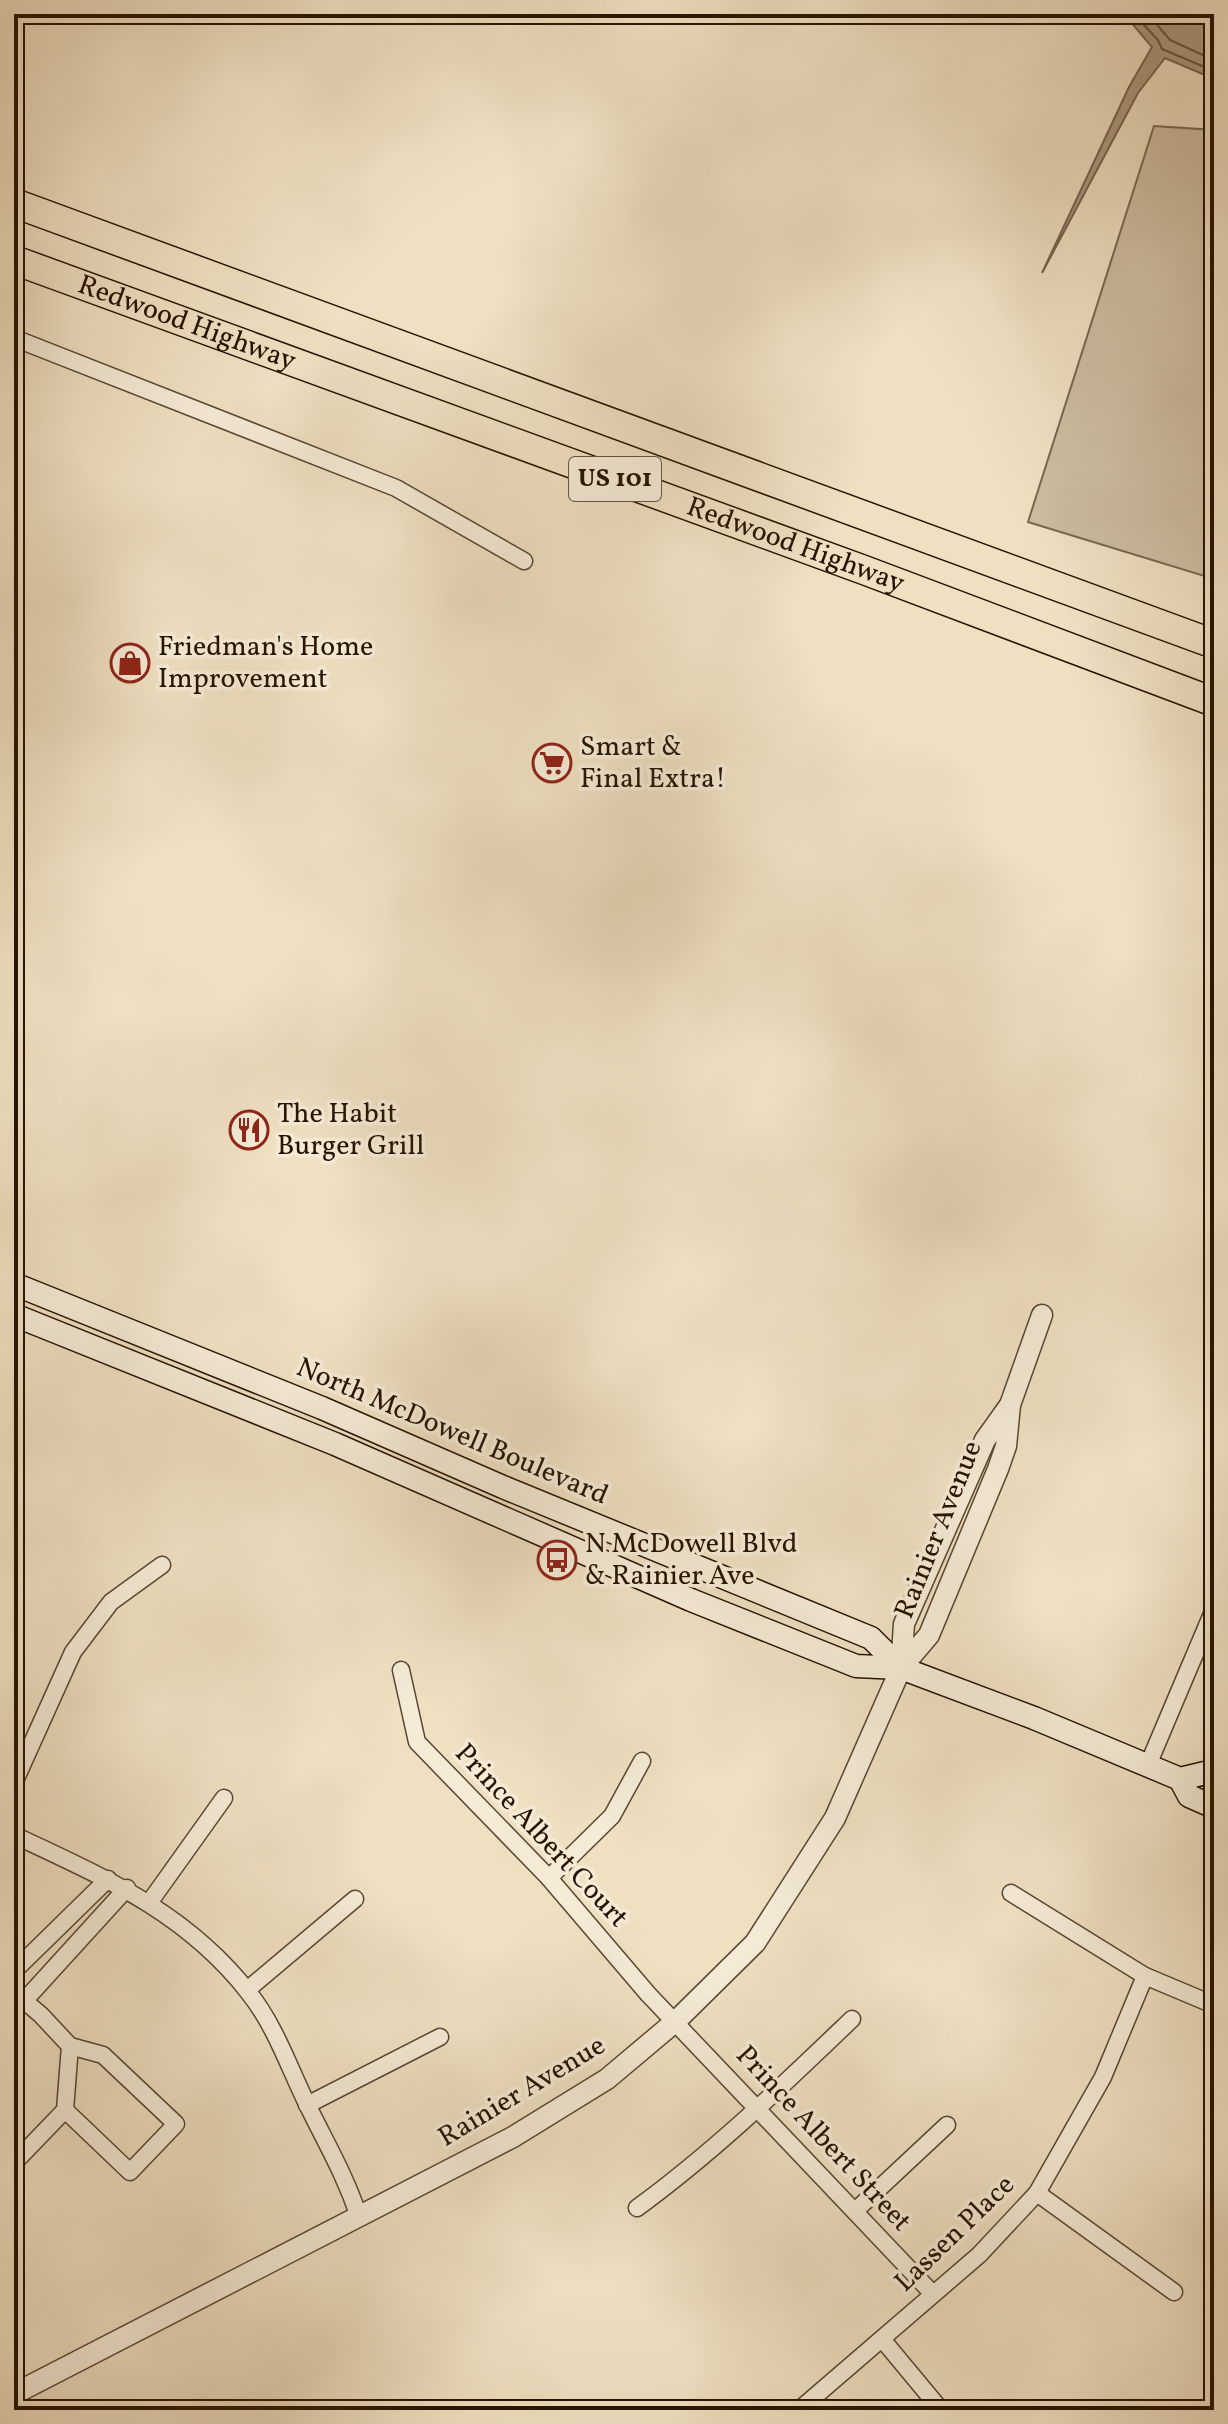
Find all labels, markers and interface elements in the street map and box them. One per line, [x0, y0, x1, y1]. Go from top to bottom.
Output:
street label: Redwood Highway [72, 265, 301, 381]
road number: US 101 [569, 457, 661, 501]
street label: Redwood Highway [681, 487, 910, 603]
place label: Friedman's Home Improvement [158, 628, 373, 699]
shop icon: Friedman's Home Improvement [109, 642, 151, 684]
place label: Smart & Final Extra! [580, 728, 726, 799]
supermarket icon: Smart & Final Extra! [531, 742, 573, 784]
place label: The Habit Burger Grill [277, 1095, 424, 1166]
restaurant icon: The Habit Burger Grill [228, 1109, 270, 1151]
street label: North McDowell Boulevard [290, 1349, 614, 1515]
street label: Rainier Avenue [886, 1435, 992, 1625]
place label: N McDowell Blvd & Rainier Ave [585, 1525, 798, 1596]
bus stop icon: N McDowell Blvd & Rainier Ave [536, 1539, 578, 1581]
street label: Prince Albert Court [445, 1735, 637, 1937]
street label: Rainier Avenue [431, 2027, 613, 2157]
street label: Prince Albert Street [726, 2037, 920, 2241]
street label: Lassen Place [886, 2167, 1024, 2301]

